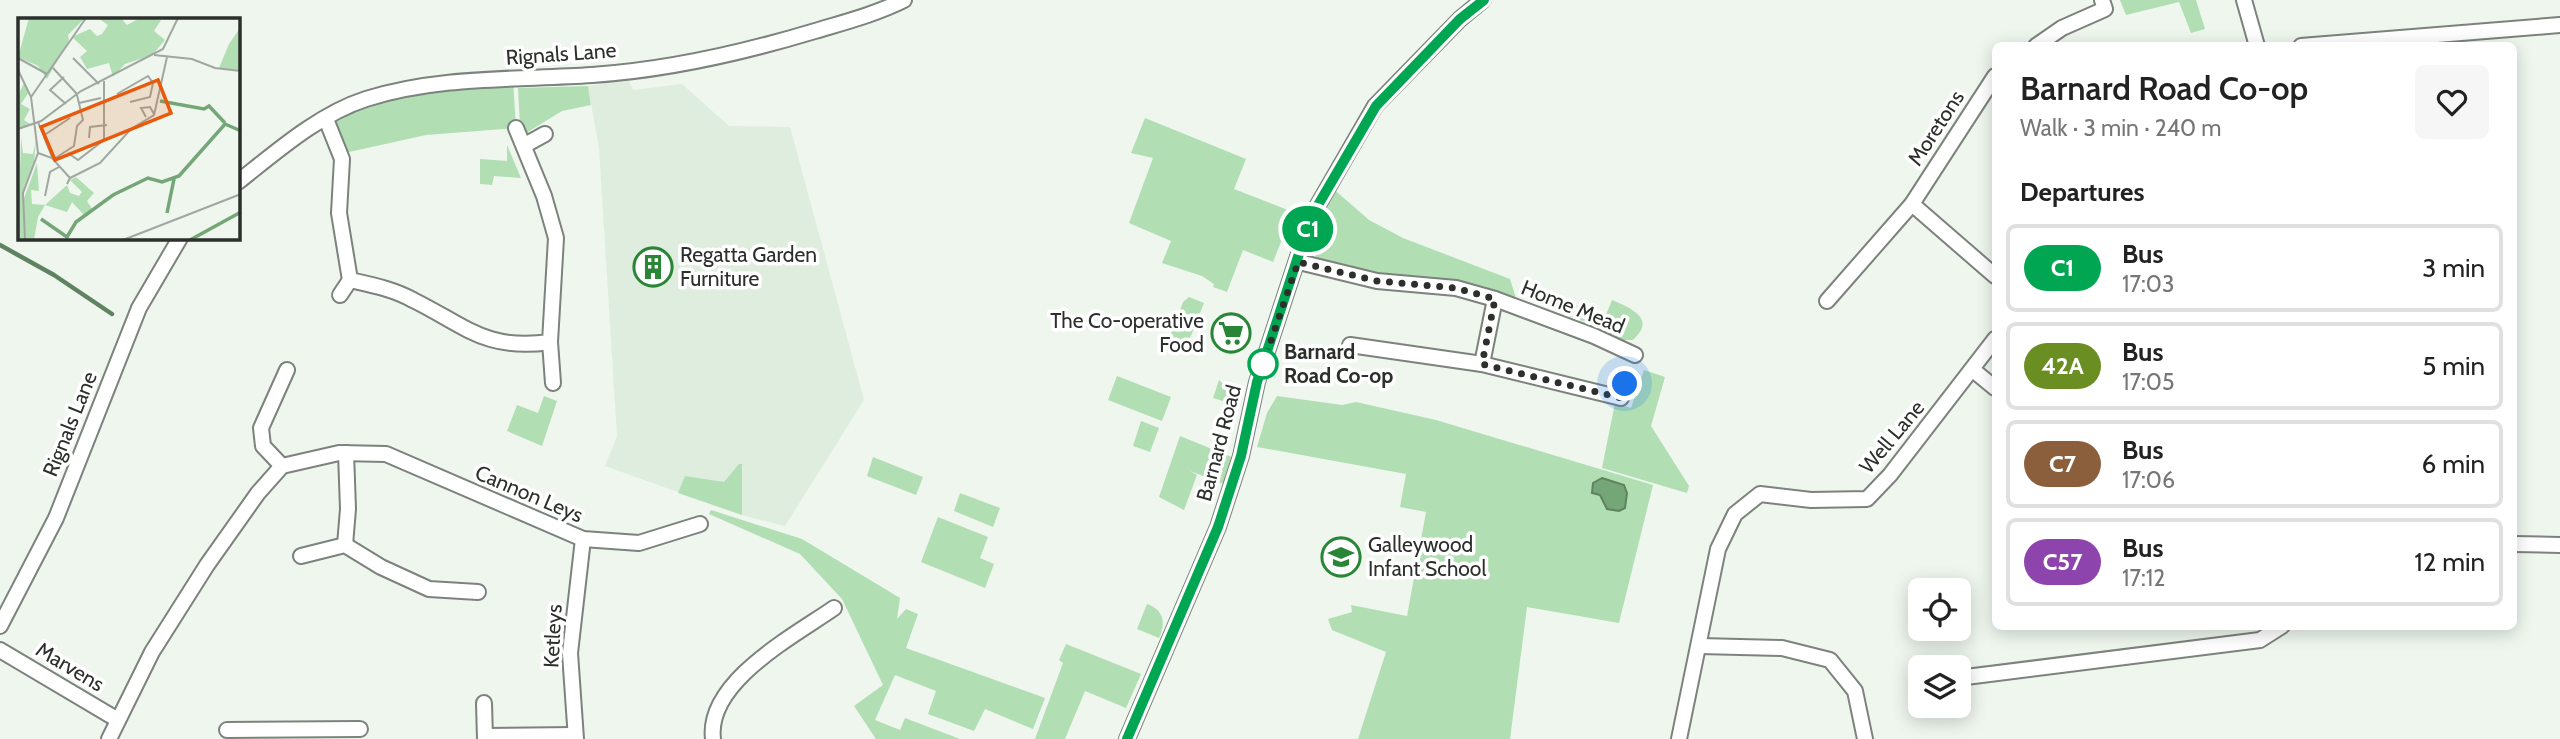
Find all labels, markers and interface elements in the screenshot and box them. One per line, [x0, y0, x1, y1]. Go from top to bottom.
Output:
inset map [18, 18, 240, 240]
street label: Rignals Lane [505, 37, 617, 70]
button: heart [2415, 65, 2489, 139]
text: Barnard Road Co-op [2020, 68, 2308, 108]
street label: Moretons [1902, 85, 1969, 170]
text: Walk · 3 min · 240 m [2020, 114, 2222, 142]
text: Departures [2020, 176, 2144, 208]
line badge: C1 [1276, 206, 1340, 252]
text: C1 [1296, 214, 1320, 243]
text: Bus [2122, 238, 2163, 270]
place label: Regatta Garden Furniture [680, 242, 817, 291]
building icon: Regatta Garden Furniture [632, 246, 674, 288]
text: 3 min [2422, 252, 2485, 284]
text: C1 [2051, 253, 2074, 282]
text: 17:03 [2122, 270, 2174, 298]
street label: Home Mead [1518, 274, 1629, 339]
place label: The Co-operative Food [1050, 308, 1204, 357]
supermarket icon: The Co-operative Food [1210, 312, 1252, 354]
text: Bus [2122, 336, 2163, 368]
place label: Barnard Road Co-op [1284, 339, 1393, 388]
marker: Barnard Road Co-op [1248, 349, 1278, 379]
text: 5 min [2422, 350, 2485, 382]
text: 42A [2041, 351, 2084, 380]
your location [1607, 366, 1642, 401]
street label: Rignals Lane [37, 368, 102, 480]
text: 17:05 [2122, 368, 2174, 396]
street label: Barnard Road [1191, 382, 1246, 504]
street label: Well Lane [1854, 395, 1929, 478]
text: Bus [2122, 434, 2163, 466]
text: 6 min [2422, 448, 2485, 480]
text: C7 [2049, 449, 2076, 478]
street label: Cannon Leys [472, 460, 587, 528]
text: 17:06 [2122, 466, 2175, 494]
place label: Galleywood Infant School [1368, 532, 1486, 581]
text: Bus [2122, 532, 2163, 564]
school or university icon: Galleywood Infant School [1320, 536, 1362, 578]
text: 12 min [2414, 546, 2485, 578]
text: C57 [2043, 547, 2082, 576]
text: 17:12 [2122, 564, 2165, 592]
map controls [1908, 578, 1971, 718]
button: locate [1908, 578, 1971, 641]
street label: Ketleys [538, 603, 567, 668]
street label: Marvens [32, 637, 109, 697]
button: layers [1908, 655, 1971, 718]

